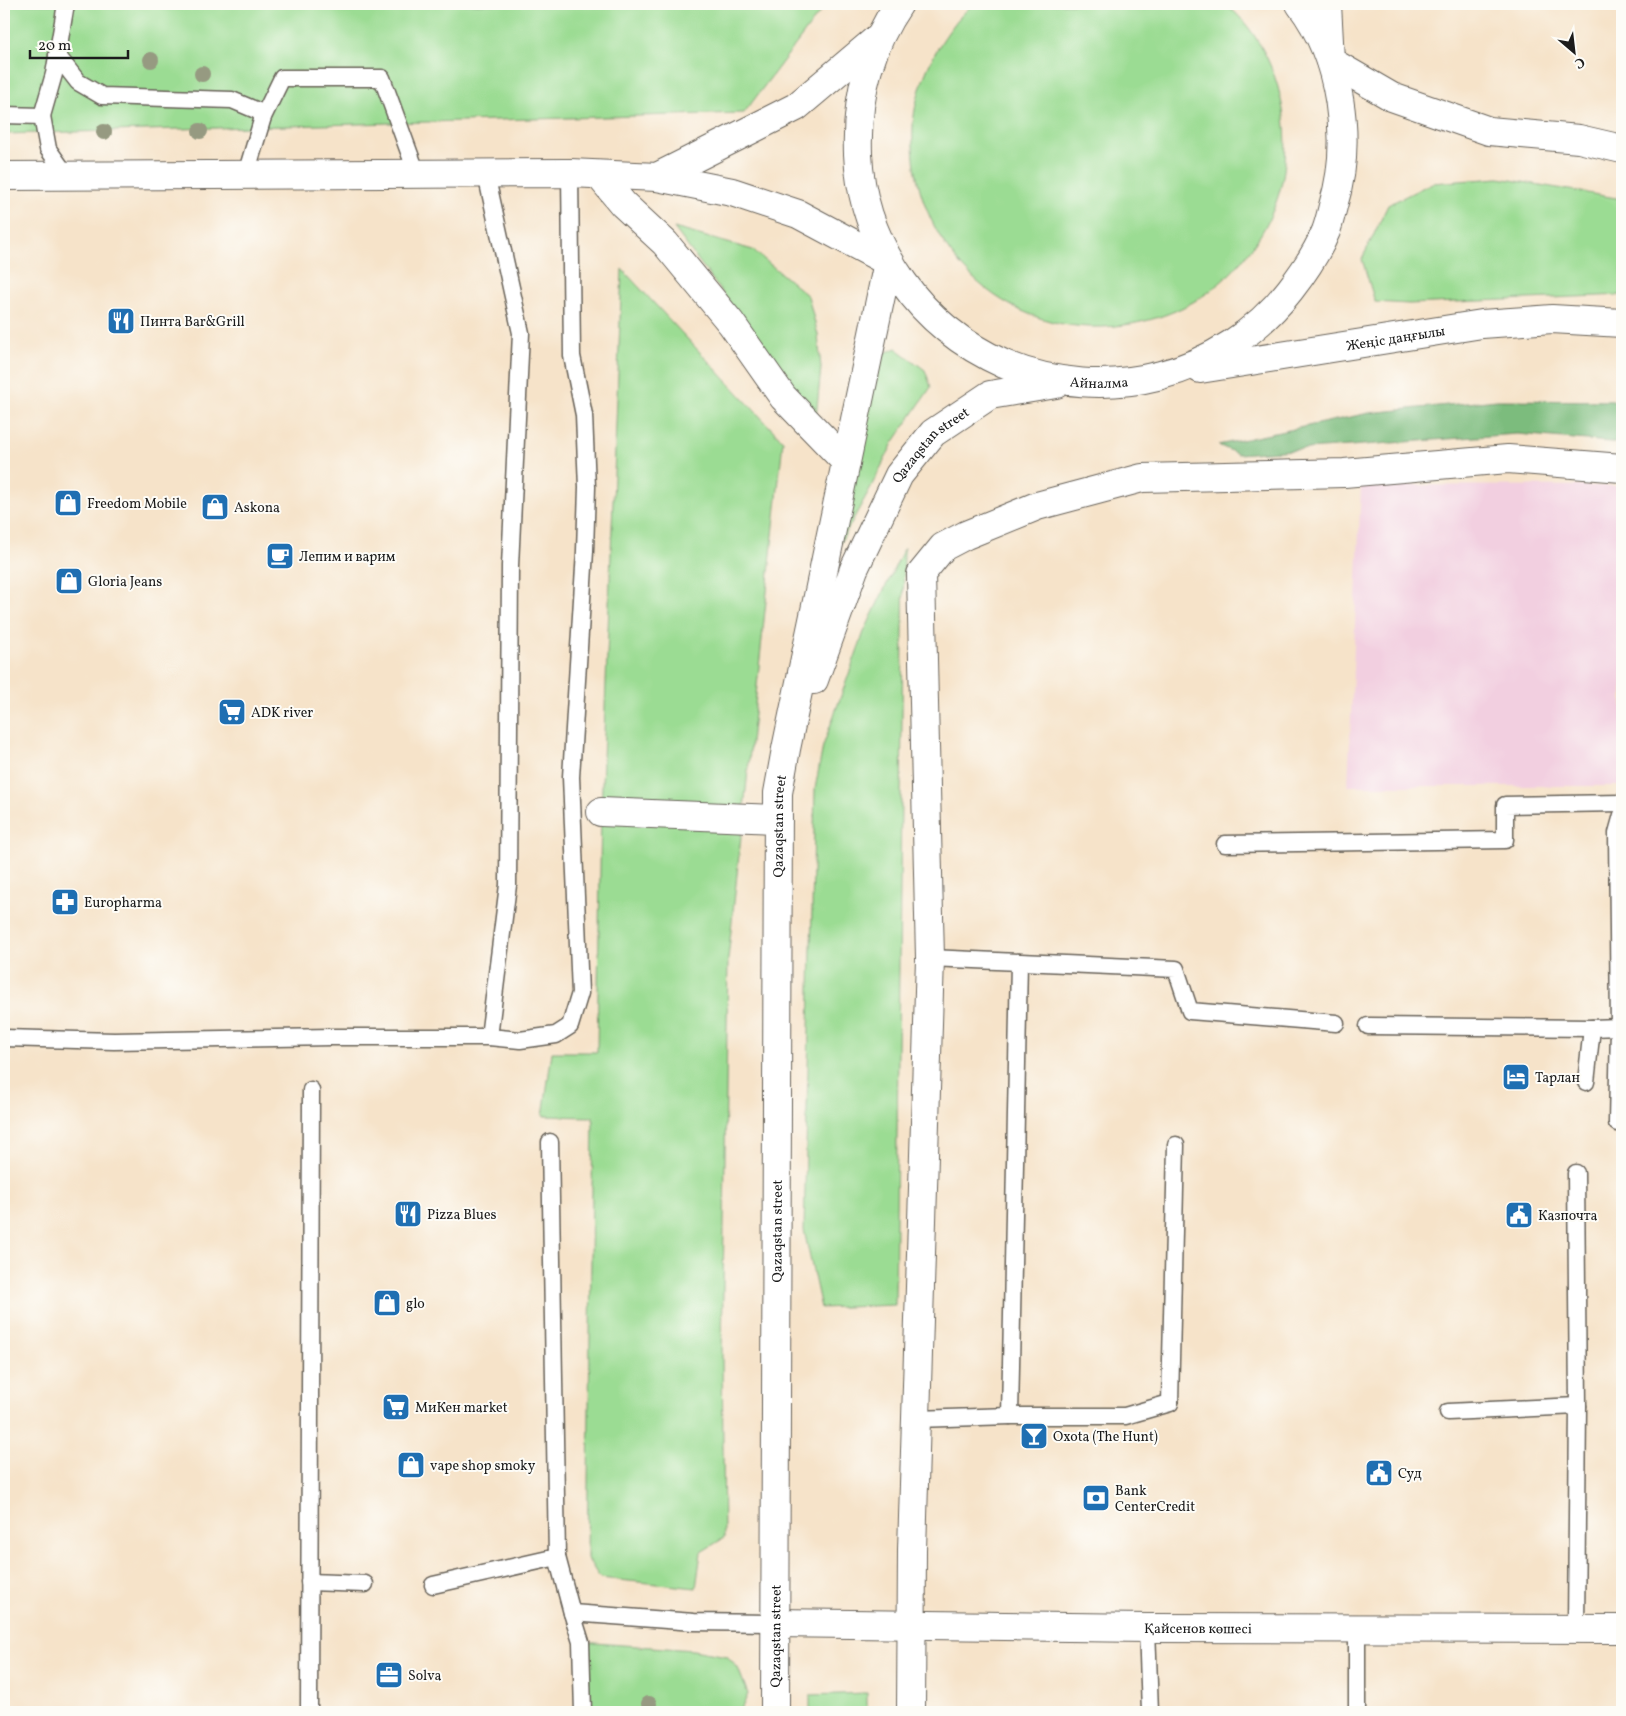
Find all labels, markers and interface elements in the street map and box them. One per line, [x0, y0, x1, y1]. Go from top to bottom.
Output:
scale bar [30, 28, 128, 60]
north arrow [1548, 28, 1598, 78]
text: 20 m [38, 36, 71, 57]
text: С [1571, 52, 1588, 73]
restaurant icon: Пинта Bar&Grill [106, 306, 136, 336]
place label: Пинта Bar&Grill [140, 313, 245, 332]
street label: Жеңіс даңғылы [1345, 322, 1447, 357]
street label: Айналма [1069, 373, 1129, 394]
street label: Qazaqstan street [888, 403, 973, 487]
shop icon: Freedom Mobile [53, 488, 83, 518]
shop icon: Askona [200, 492, 230, 522]
place label: Freedom Mobile [87, 495, 187, 514]
place label: Askona [234, 499, 280, 518]
cafe icon: Лепим и варим [265, 541, 295, 571]
place label: Лепим и варим [299, 548, 396, 567]
shop icon: Gloria Jeans [54, 566, 84, 596]
place label: Gloria Jeans [88, 573, 162, 592]
supermarket icon: ADK river [217, 697, 247, 727]
place label: ADK river [251, 704, 313, 723]
street label: Qazaqstan street [770, 773, 792, 878]
pharmacy icon: Europharma [50, 887, 80, 917]
place label: Europharma [84, 894, 162, 913]
hotel icon: Тарлан [1501, 1062, 1531, 1092]
place label: Тарлан [1535, 1069, 1581, 1088]
street label: Qazaqstan street [768, 1179, 788, 1283]
restaurant icon: Pizza Blues [393, 1199, 423, 1229]
public building icon: Казпочта [1504, 1200, 1534, 1230]
place label: Pizza Blues [427, 1206, 497, 1225]
place label: Казпочта [1538, 1207, 1598, 1226]
shop icon: glo [372, 1288, 402, 1318]
place label: glo [406, 1295, 425, 1314]
supermarket icon: МиКен market [381, 1392, 411, 1422]
place label: МиКен market [415, 1399, 508, 1418]
bar icon: Oxota (The Hunt) [1019, 1421, 1049, 1451]
place label: Oxota (The Hunt) [1053, 1428, 1158, 1447]
shop icon: vape shop smoky [396, 1450, 426, 1480]
place label: vape shop smoky [430, 1457, 536, 1476]
public building icon: Суд [1364, 1458, 1394, 1488]
place label: Суд [1398, 1465, 1422, 1484]
place label: Bank CenterCredit [1115, 1482, 1195, 1517]
bank icon: Bank CenterCredit [1081, 1483, 1111, 1513]
street label: Qazaqstan street [767, 1584, 786, 1688]
street label: Қайсенов көшесі [1144, 1620, 1252, 1639]
office icon: Solva [374, 1660, 404, 1690]
place label: Solva [408, 1667, 442, 1686]

